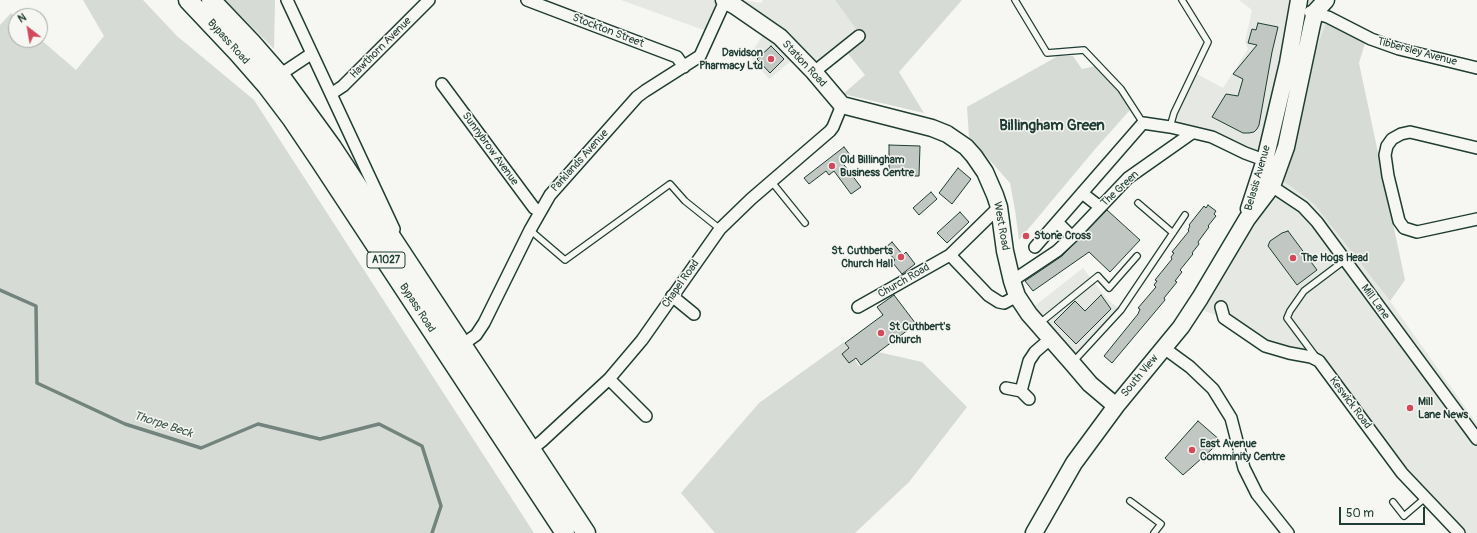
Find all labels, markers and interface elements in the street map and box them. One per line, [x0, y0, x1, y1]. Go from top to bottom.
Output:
north arrow [8, 8, 48, 48]
text: N [16, 11, 29, 26]
street label: Stockton Street [570, 11, 646, 51]
street label: Hawthorn Avenue [348, 15, 414, 81]
street label: Bypass Road [204, 17, 252, 67]
street label: Tibbersley Avenue [1376, 35, 1458, 69]
street label: Station Road [779, 38, 829, 90]
place label: Davidson Pharmacy Ltd [699, 46, 763, 72]
marker: Davidson Pharmacy Ltd [766, 54, 776, 64]
street label: Sunnybrow Avenue [459, 110, 521, 188]
district label: Billingham Green [999, 117, 1105, 135]
street label: Parklands Avenue [549, 127, 611, 195]
street label: Belasis Avenue [1242, 144, 1274, 212]
place label: Old Billingham Business Centre [840, 153, 914, 179]
marker: Old Billingham Business Centre [827, 161, 837, 171]
street label: The Green [1098, 168, 1142, 210]
street label: West Road [990, 201, 1012, 251]
place label: Stone Cross [1034, 229, 1091, 243]
marker: Stone Cross [1021, 231, 1031, 241]
place label: St. Cuthberts Church Hall [831, 244, 893, 270]
place label: The Hogs Head [1301, 251, 1368, 265]
road number: A1027 [367, 252, 405, 268]
marker: St. Cuthberts Church Hall [896, 252, 906, 262]
marker: The Hogs Head [1288, 253, 1298, 263]
street label: Chapel Road [660, 257, 702, 311]
street label: Church Road [876, 261, 932, 301]
street label: Bypass Road [396, 281, 438, 335]
street label: Mill Lane [1358, 282, 1392, 322]
place label: St Cuthbert's Church [889, 320, 950, 346]
marker: St Cuthbert's Church [876, 328, 886, 338]
street label: South View [1118, 352, 1162, 400]
street label: Keswick Road [1326, 374, 1374, 432]
place label: Mill Lane News [1418, 395, 1468, 421]
marker: Mill Lane News [1405, 403, 1415, 413]
water label: Thorpe Beck [132, 409, 194, 441]
place label: East Avenue Comminity Centre [1200, 437, 1285, 463]
marker: East Avenue Comminity Centre [1187, 445, 1197, 455]
scale bar [1341, 499, 1427, 525]
text: 50 m [1346, 506, 1374, 521]

